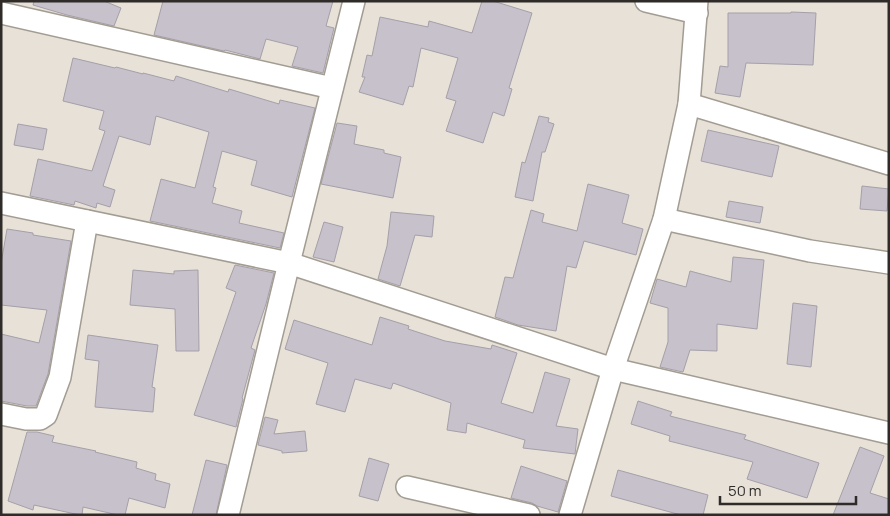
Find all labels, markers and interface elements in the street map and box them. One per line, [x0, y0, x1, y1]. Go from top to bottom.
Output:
scale bar [720, 474, 856, 506]
text: 50 m [728, 480, 762, 501]

